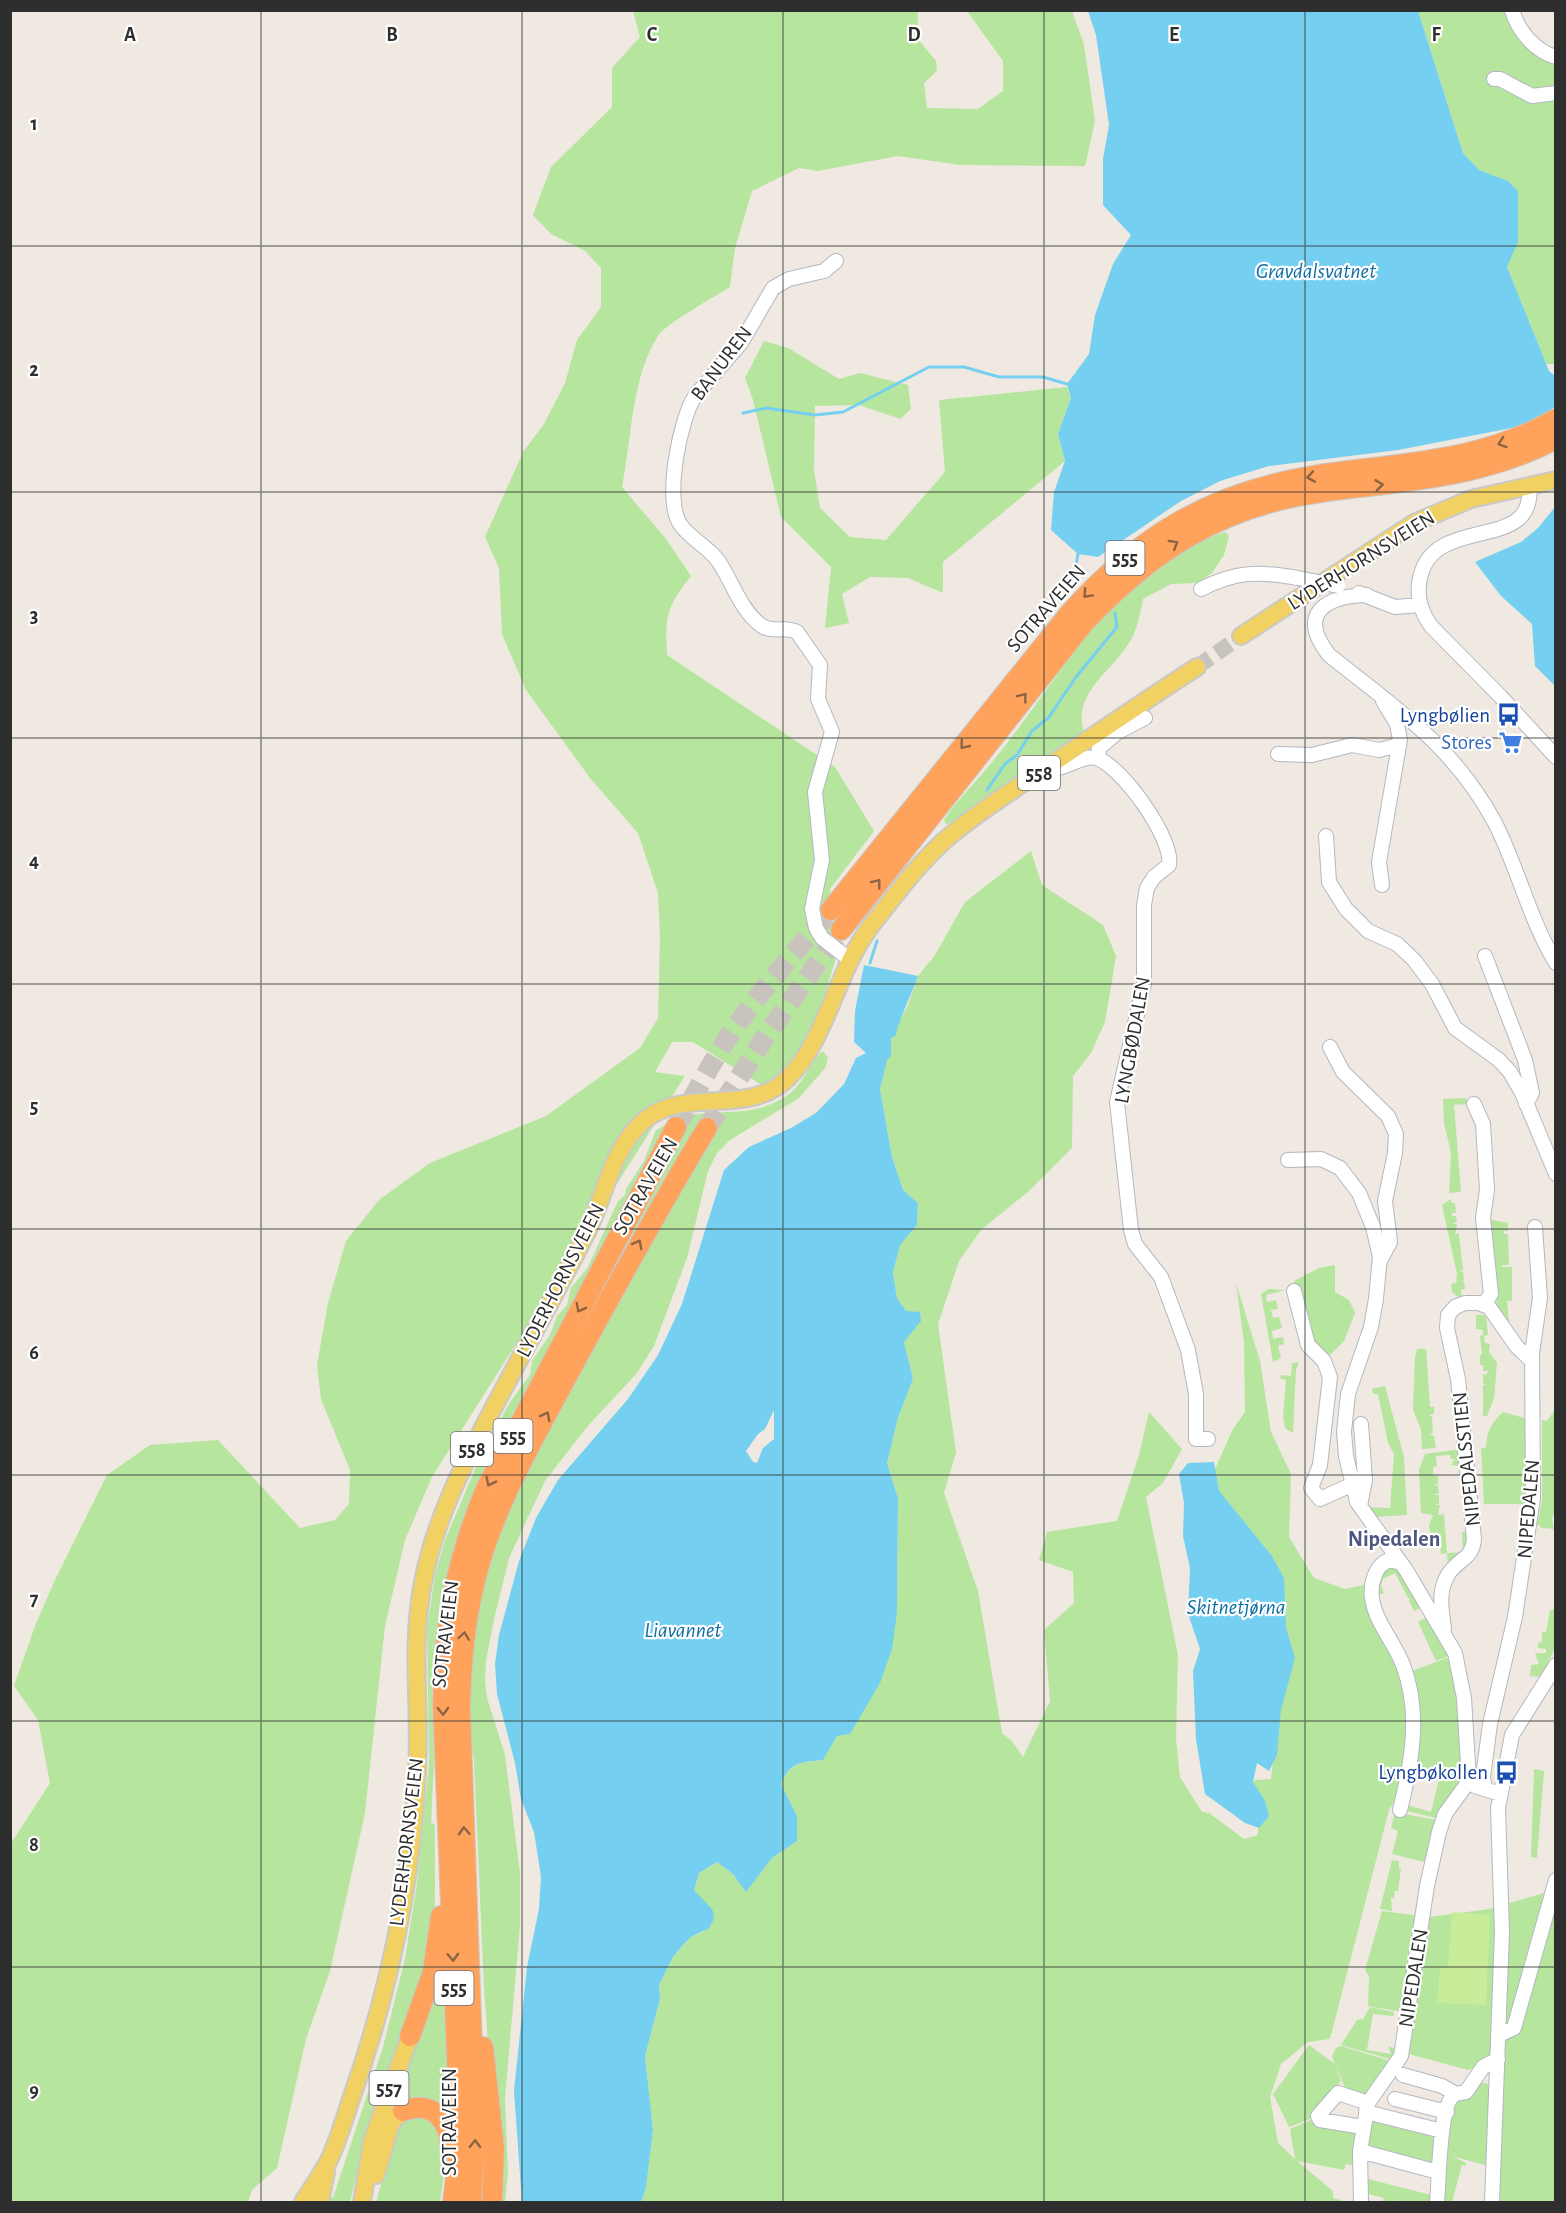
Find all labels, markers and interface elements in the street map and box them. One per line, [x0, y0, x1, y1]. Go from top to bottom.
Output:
text: A [124, 25, 136, 45]
text: B [386, 25, 398, 45]
text: C [647, 25, 658, 45]
text: D [907, 25, 921, 45]
text: E [1169, 25, 1179, 45]
text: F [1431, 25, 1441, 45]
text: 1 [30, 114, 38, 134]
water label: Gravdalsvatnet [1256, 260, 1377, 282]
street label: BANUREN [687, 322, 756, 404]
text: 2 [29, 360, 39, 380]
one-way arrow [1497, 436, 1508, 448]
one-way arrow [1306, 470, 1315, 482]
one-way arrow [1375, 479, 1384, 492]
street label: LYDERHORNSVEIEN [1284, 507, 1439, 614]
one-way arrow [1168, 540, 1178, 552]
road number: 555 [1106, 541, 1144, 575]
street label: SOTRAVEIEN [1003, 561, 1090, 656]
one-way arrow [1083, 588, 1094, 598]
text: 3 [30, 606, 38, 626]
one-way arrow [1016, 693, 1027, 704]
bus stop icon: Lyngbølien [1495, 702, 1521, 728]
place label: Lyngbølien [1400, 705, 1490, 726]
supermarket icon: Stores [1497, 729, 1523, 755]
place label: Stores [1441, 732, 1492, 753]
one-way arrow [960, 739, 971, 750]
road number: 558 [1018, 756, 1060, 790]
text: 4 [29, 851, 39, 871]
one-way arrow [869, 879, 880, 890]
street label: LYNGBØDALEN [1111, 975, 1154, 1105]
text: 5 [30, 1097, 38, 1117]
street label: SOTRAVEIEN [609, 1134, 682, 1238]
street label: LYDERHORNSVEIEN [513, 1200, 608, 1360]
one-way arrow [631, 1240, 642, 1250]
one-way arrow [576, 1302, 587, 1313]
text: 6 [29, 1343, 39, 1363]
street label: NIPEDALSSTIEN [1449, 1391, 1484, 1527]
one-way arrow [539, 1411, 551, 1422]
road number: 555 [494, 1419, 532, 1453]
road number: 558 [451, 1432, 493, 1466]
street label: NIPEDALEN [1514, 1459, 1543, 1560]
one-way arrow [486, 1475, 497, 1486]
district label: Nipedalen [1348, 1528, 1440, 1550]
street label: SOTRAVEIEN [428, 1579, 463, 1689]
text: 7 [30, 1589, 39, 1609]
water label: Skitnetjørna [1186, 1596, 1286, 1618]
water label: Liavannet [644, 1619, 722, 1641]
one-way arrow [458, 1632, 470, 1641]
one-way arrow [437, 1707, 449, 1716]
street label: LYDERHORNSVEIEN [386, 1757, 427, 1927]
bus stop icon: Lyngbøkollen [1493, 1759, 1519, 1785]
place label: Lyngbøkollen [1378, 1762, 1488, 1783]
one-way arrow [458, 1827, 471, 1836]
text: 8 [29, 1835, 39, 1855]
street label: NIPEDALEN [1395, 1927, 1432, 2029]
one-way arrow [446, 1952, 459, 1961]
road number: 555 [434, 1971, 474, 2005]
street label: SOTRAVEIEN [439, 2068, 460, 2176]
road number: 557 [370, 2071, 408, 2105]
text: 9 [29, 2081, 39, 2101]
one-way arrow [469, 2140, 481, 2149]

